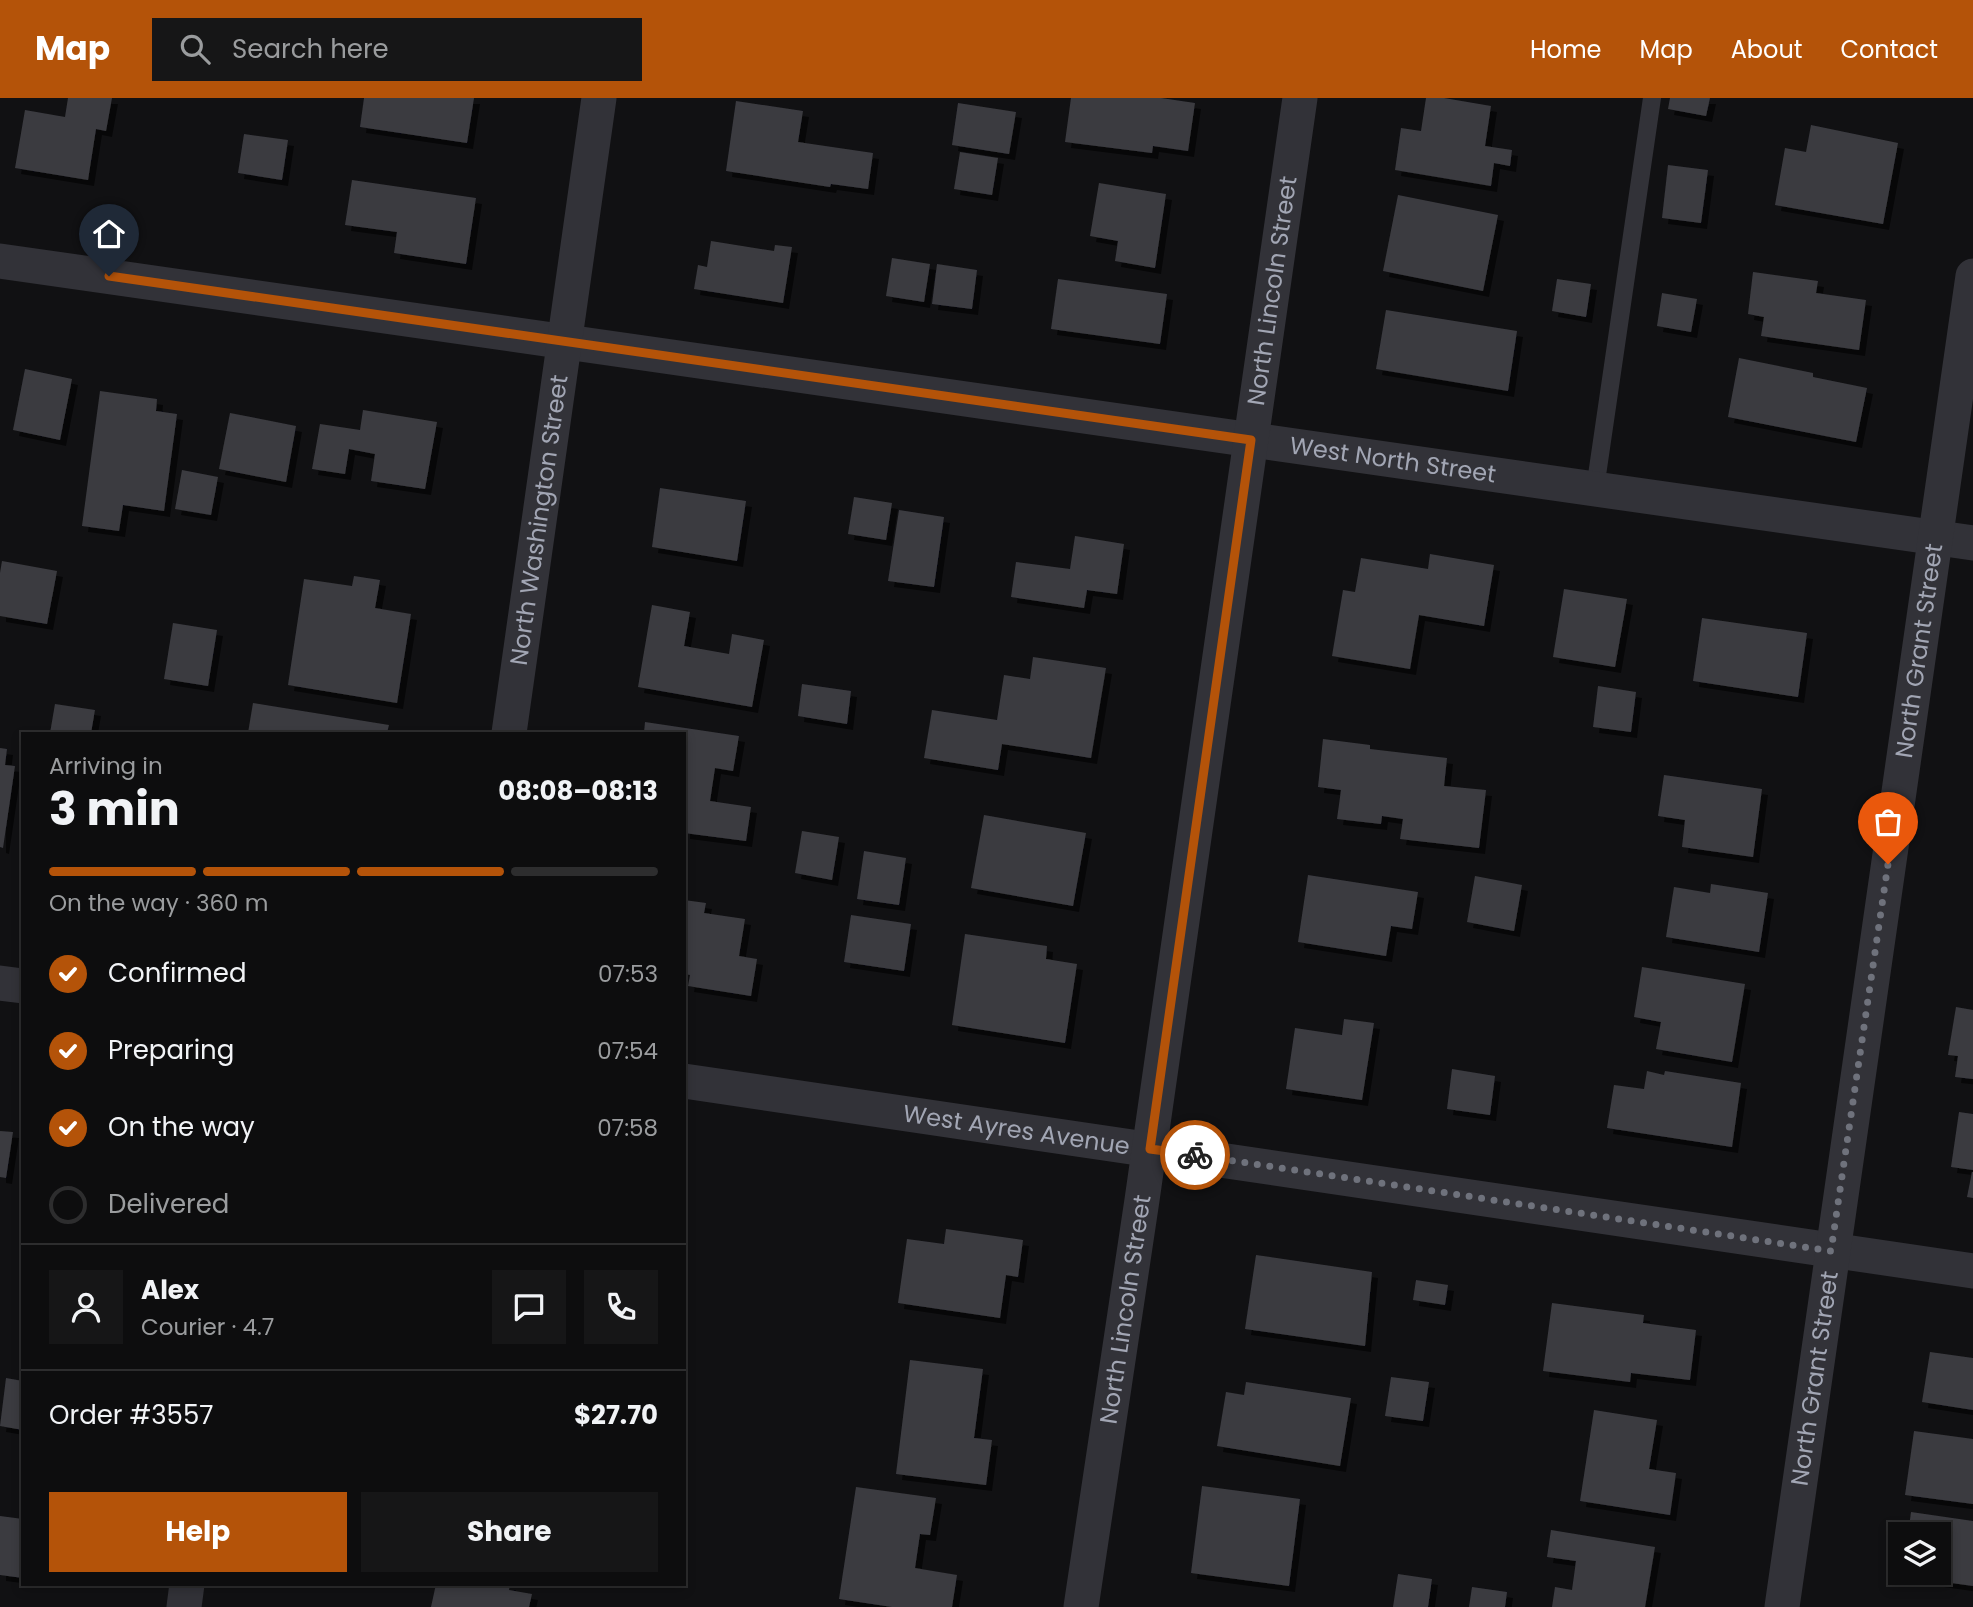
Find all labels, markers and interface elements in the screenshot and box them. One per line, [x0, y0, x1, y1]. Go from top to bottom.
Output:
search box [152, 18, 642, 81]
text: Map [35, 25, 110, 72]
icon: search [176, 30, 214, 68]
text: Search here [232, 31, 389, 67]
text: Home [1530, 33, 1602, 66]
text: Map [1640, 33, 1693, 66]
text: About [1731, 33, 1802, 66]
text: Contact [1840, 33, 1938, 66]
street label: North Lincoln Street [1239, 174, 1305, 408]
pin [79, 204, 139, 276]
icon: home [90, 215, 128, 253]
street label: North Washington Street [502, 373, 576, 667]
street label: West North Street [1288, 429, 1498, 491]
street label: North Grant Street [1887, 541, 1950, 760]
text: Arriving in [49, 750, 163, 782]
text: 08:08–08:13 [498, 773, 658, 809]
text: 3 min [49, 777, 180, 841]
pin [1858, 792, 1918, 864]
icon: bag [1869, 803, 1907, 841]
text: On the way · 360 m [49, 887, 268, 919]
icon: check [49, 955, 87, 993]
text: Confirmed [108, 955, 246, 991]
text: 07:53 [598, 958, 658, 990]
icon: check [49, 1032, 87, 1070]
text: Preparing [108, 1032, 234, 1068]
text: 07:54 [597, 1035, 658, 1067]
street label: West Ayres Avenue [901, 1097, 1132, 1163]
icon: check [49, 1109, 87, 1147]
text: On the way [108, 1109, 255, 1145]
text: 07:58 [597, 1112, 658, 1144]
courier [1160, 1120, 1230, 1190]
icon: bike [1176, 1136, 1214, 1174]
text: Delivered [108, 1186, 229, 1222]
street label: North Lincoln Street [1092, 1192, 1159, 1426]
street label: North Grant Street [1783, 1269, 1846, 1488]
button: person [49, 1270, 123, 1344]
button: chat [492, 1270, 566, 1344]
button: phone [584, 1270, 658, 1344]
text: Alex [141, 1272, 199, 1308]
text: Courier · 4.7 [141, 1311, 274, 1343]
text: Order #3557 [49, 1397, 213, 1433]
text: $27.70 [574, 1397, 658, 1433]
button: Help [49, 1492, 347, 1572]
button: Share [361, 1492, 658, 1572]
map controls [1888, 1522, 1951, 1585]
button: layers [1888, 1522, 1951, 1585]

